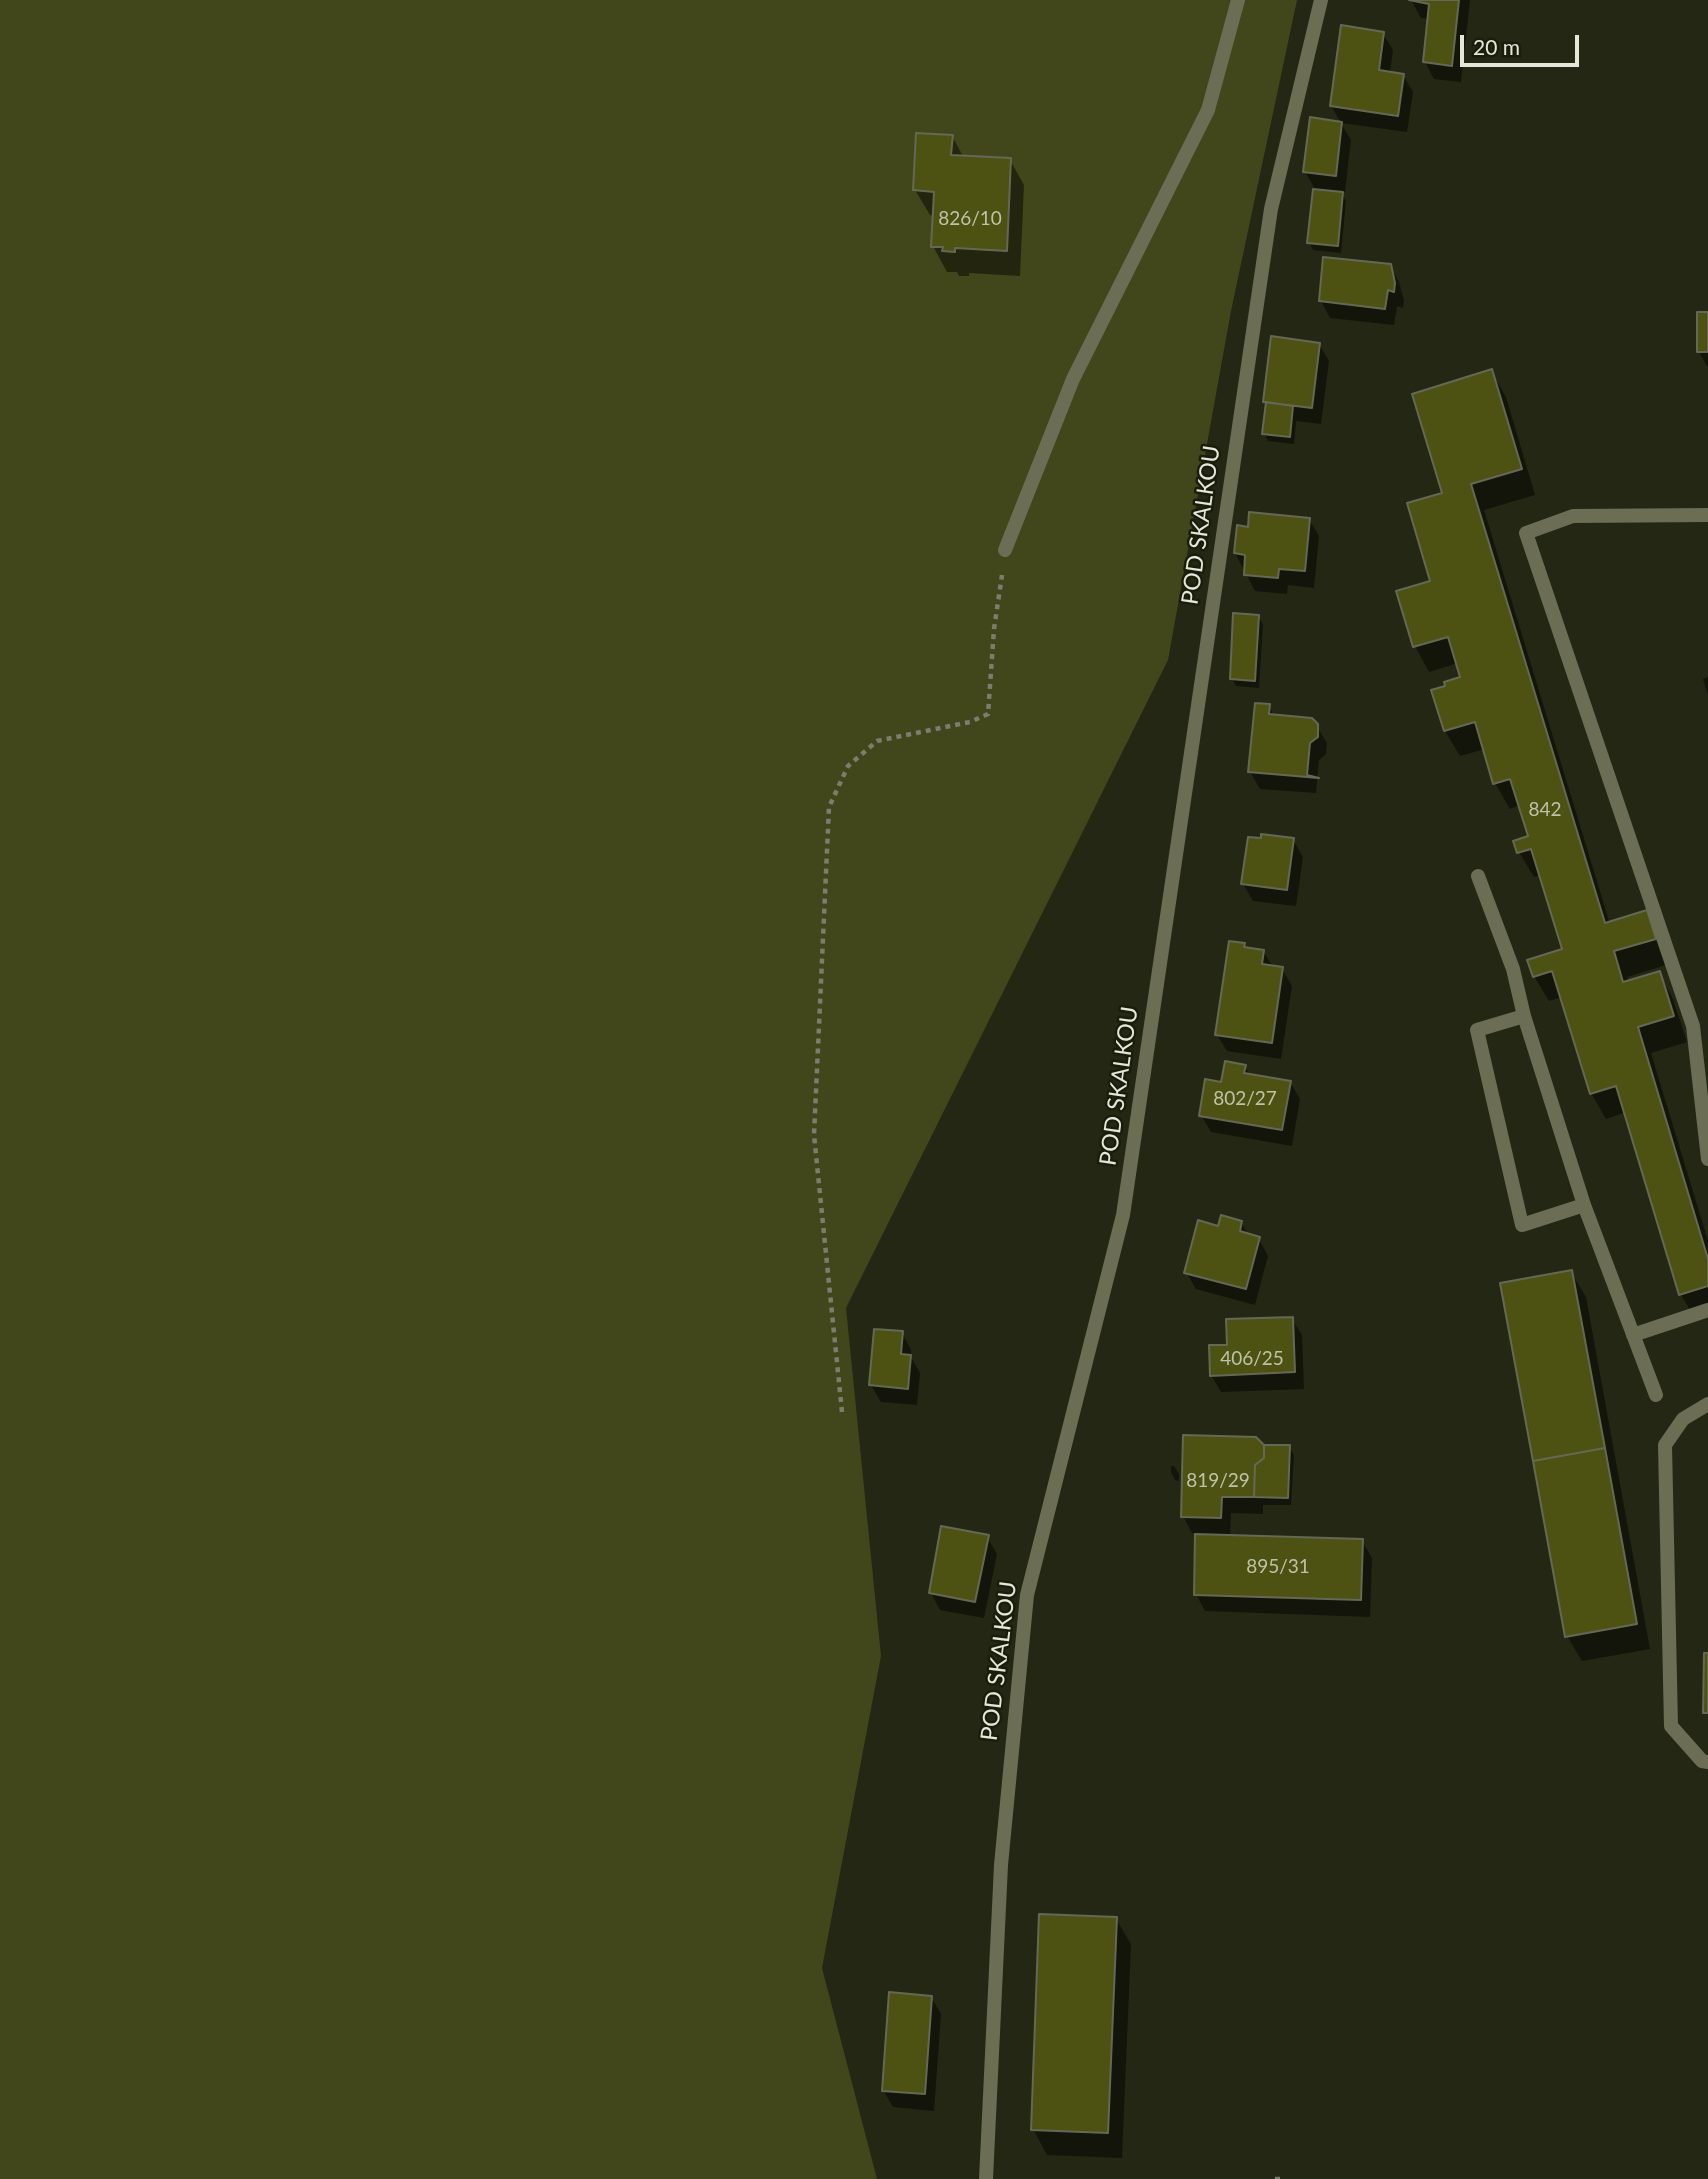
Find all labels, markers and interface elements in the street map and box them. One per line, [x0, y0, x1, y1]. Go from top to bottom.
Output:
scale bar [1463, 21, 1582, 65]
text: 20 m [1473, 34, 1520, 59]
house number: 826/10 [938, 208, 1002, 230]
street label: POD SKALKOU [1176, 444, 1226, 606]
house number: 842 [1528, 799, 1562, 821]
street label: POD SKALKOU [1094, 1005, 1144, 1167]
house number: 802/27 [1213, 1088, 1277, 1110]
house number: 406/25 [1220, 1348, 1284, 1370]
house number: 819/29 [1186, 1470, 1250, 1492]
house number: 895/31 [1246, 1556, 1310, 1578]
street label: POD SKALKOU [976, 1580, 1022, 1742]

